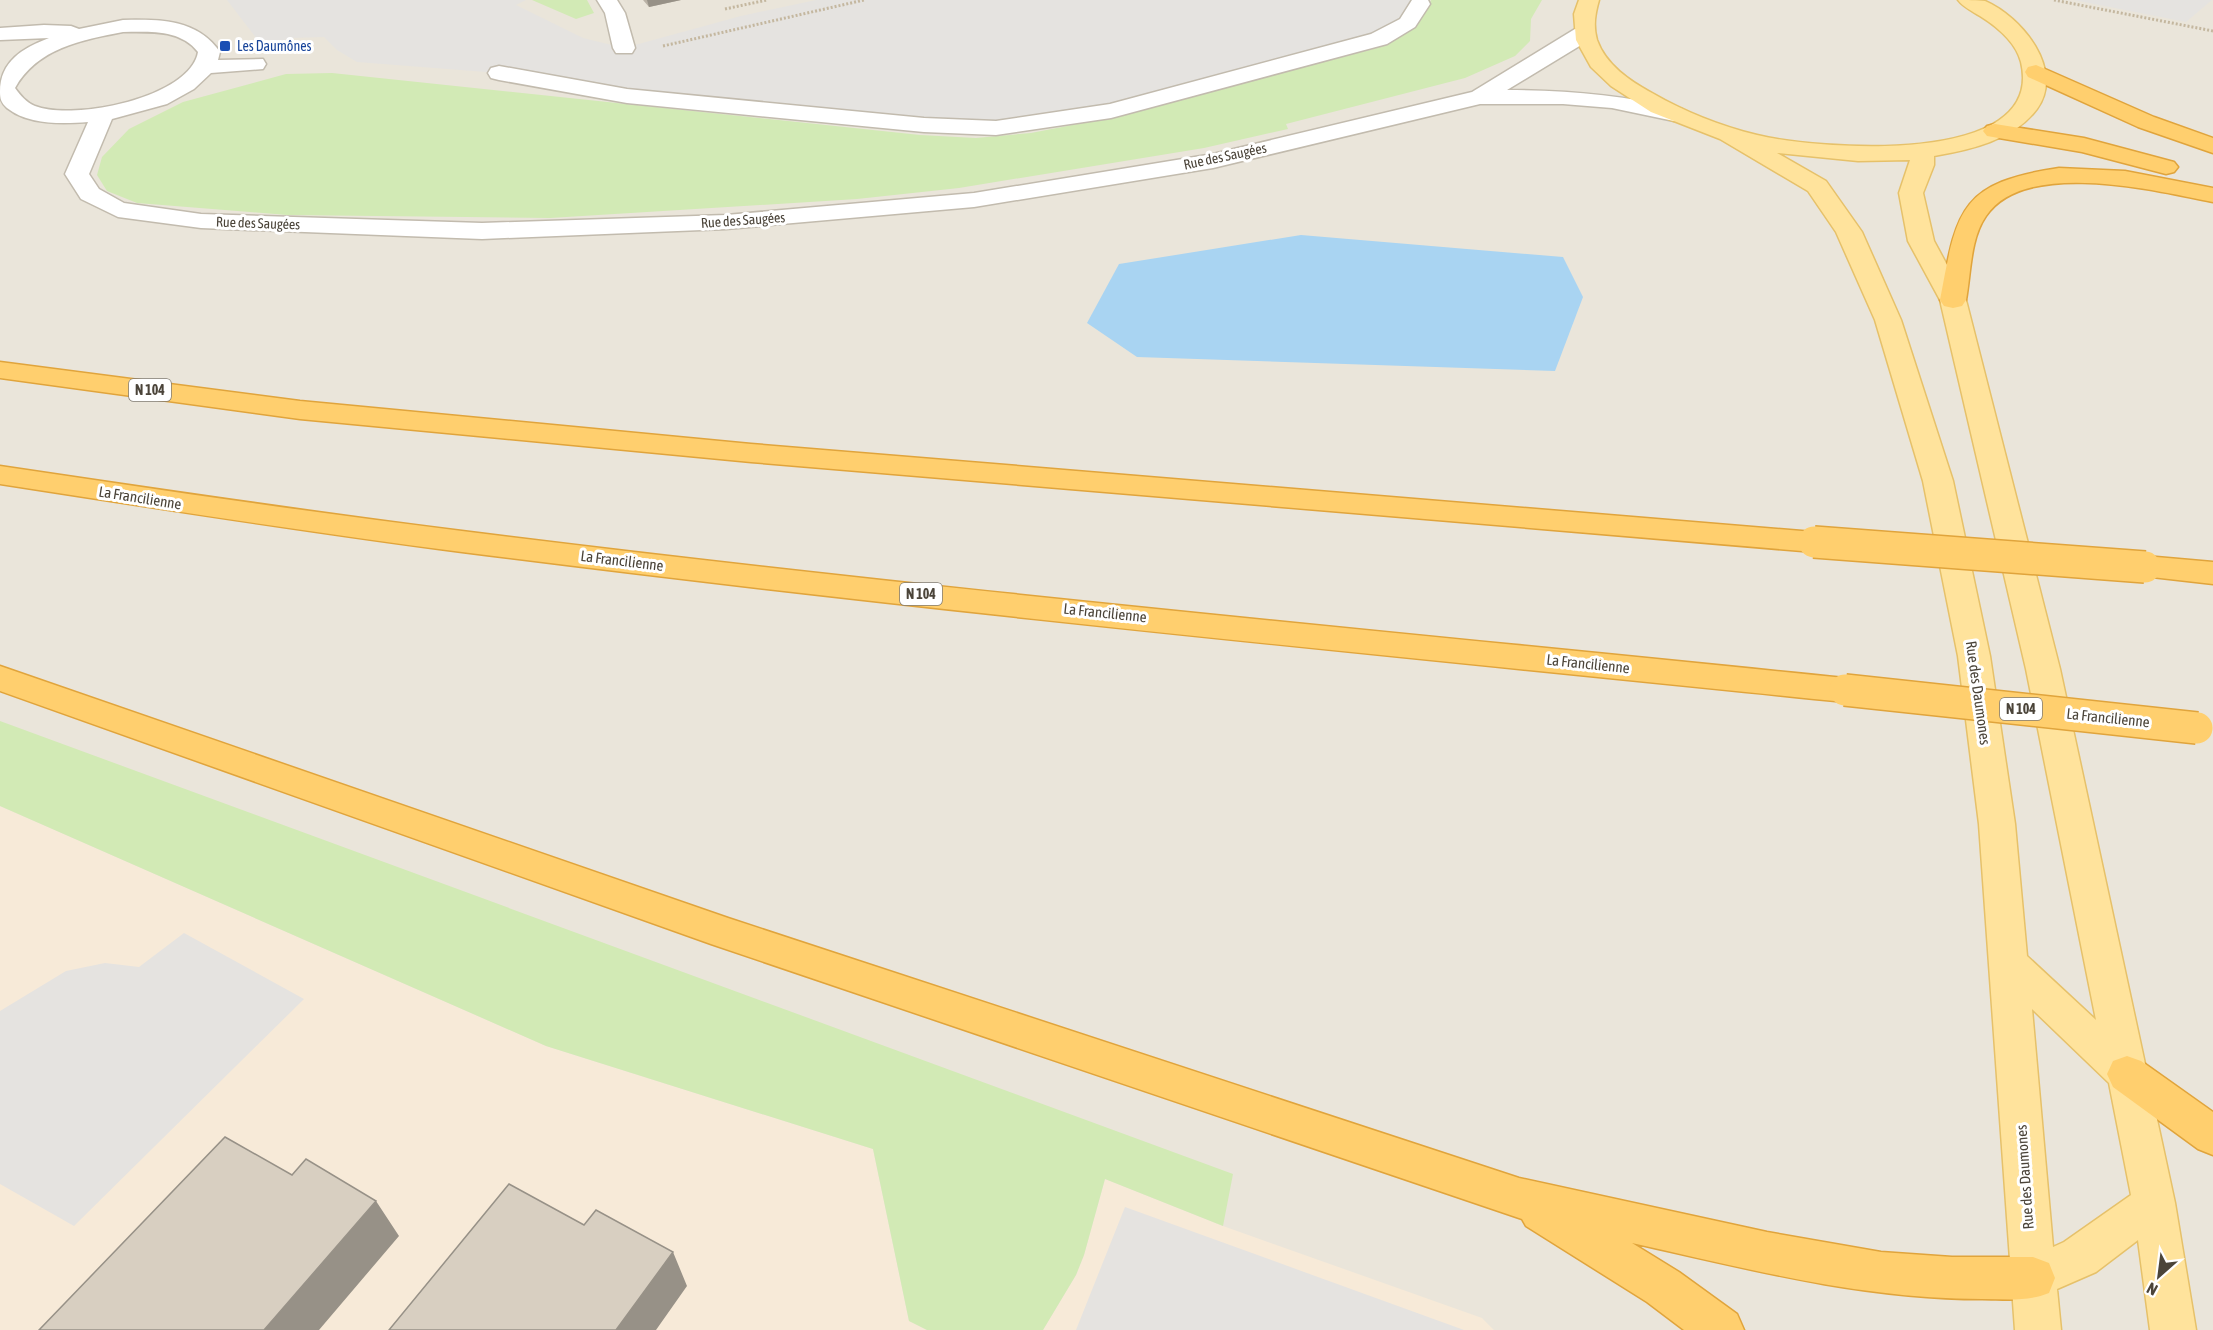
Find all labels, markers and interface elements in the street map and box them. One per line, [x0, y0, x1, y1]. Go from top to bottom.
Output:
place label: Les Daumônes [237, 38, 312, 54]
marker: Les Daumônes [218, 39, 232, 53]
street label: Rue des Saugées [1182, 139, 1268, 173]
street label: Rue des Saugées [700, 209, 786, 231]
street label: Rue des Saugées [216, 214, 300, 232]
road number: N 104 [129, 379, 171, 401]
street label: La Francilienne [97, 483, 183, 512]
street label: La Francilienne [580, 547, 665, 574]
road number: N 104 [900, 583, 942, 605]
street label: La Francilienne [1063, 600, 1148, 625]
street label: Rue des Daumones [1963, 640, 1994, 746]
street label: La Francilienne [1546, 651, 1631, 676]
road number: N 104 [2000, 698, 2042, 720]
street label: La Francilienne [2066, 705, 2151, 730]
street label: Rue des Daumones [2012, 1124, 2037, 1230]
north arrow [2129, 1246, 2189, 1306]
text: N [2144, 1279, 2160, 1299]

